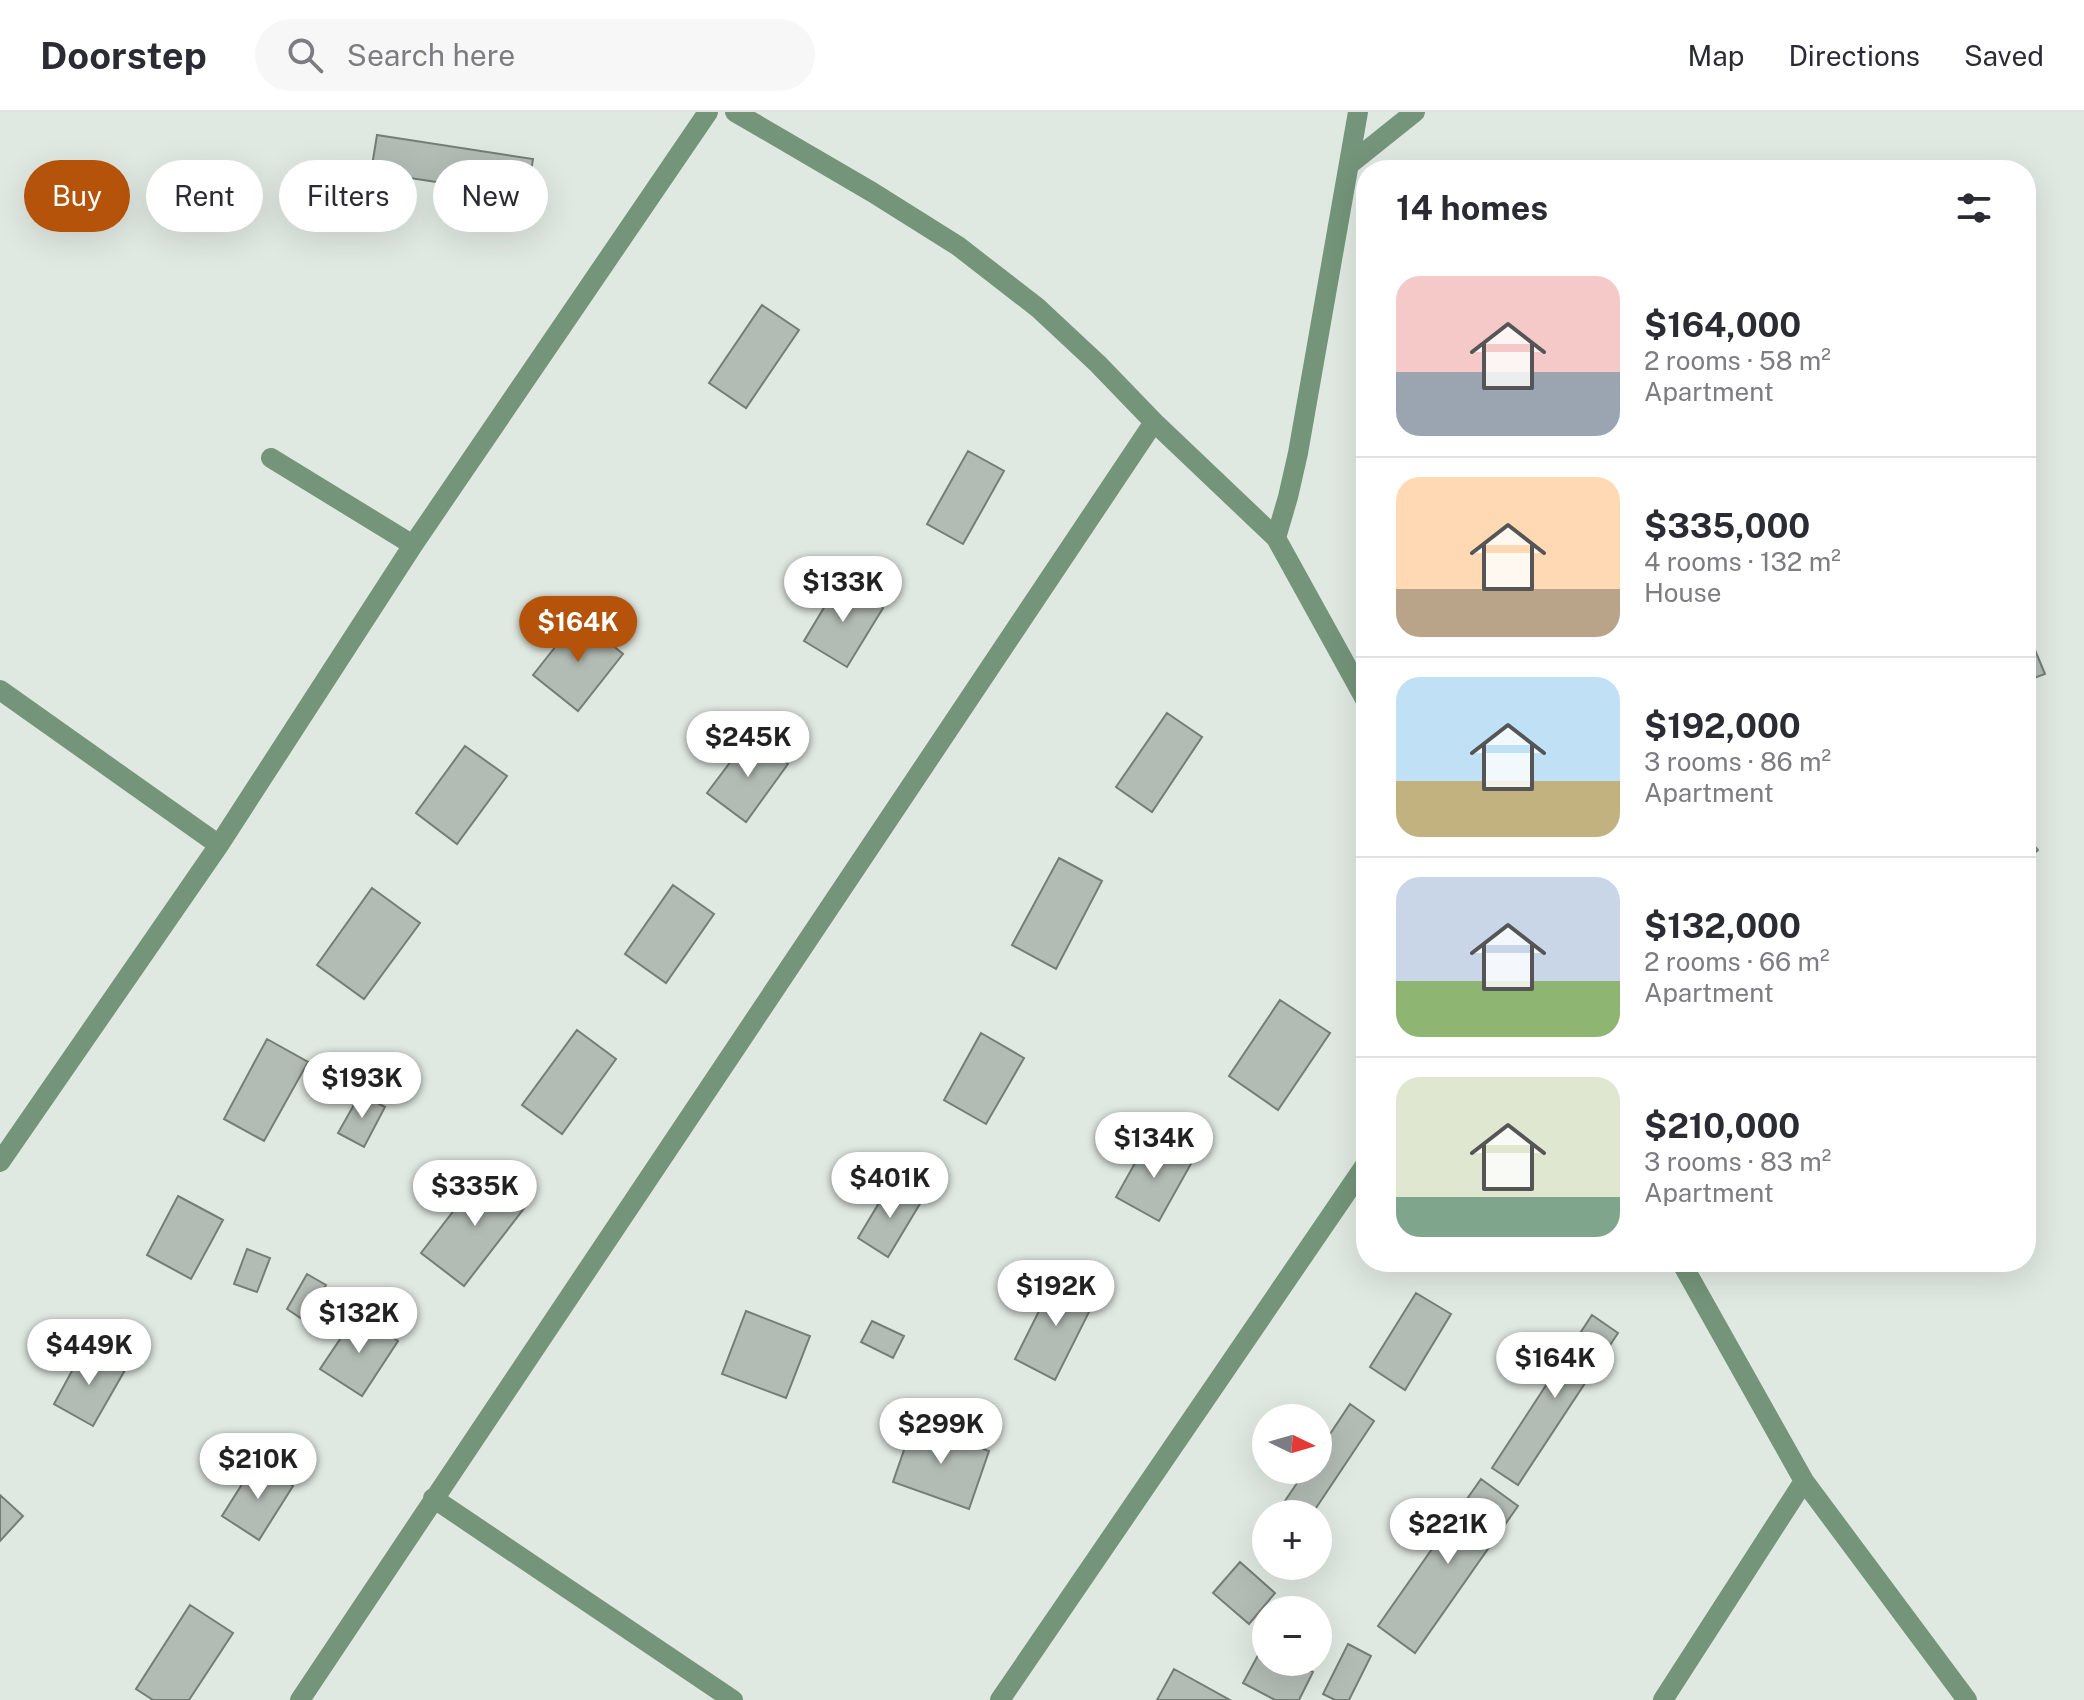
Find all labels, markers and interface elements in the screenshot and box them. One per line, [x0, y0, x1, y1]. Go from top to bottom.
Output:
search box [255, 19, 815, 91]
text: Doorstep [40, 33, 207, 78]
icon: search [283, 33, 327, 77]
text: Search here [347, 37, 515, 73]
text: Map [1688, 39, 1744, 72]
text: Directions [1788, 39, 1920, 72]
text: Saved [1964, 39, 2044, 72]
chip: Buy [24, 160, 130, 232]
chip: Rent [146, 160, 263, 232]
chip: Filters [279, 160, 417, 232]
chip: New [433, 160, 548, 232]
icon: filters [1952, 186, 1996, 230]
text: 14 homes [1396, 188, 1548, 228]
text: $164,000 [1644, 305, 1801, 345]
icon: home [1460, 308, 1556, 404]
text: 2 rooms · 58 m² [1644, 345, 1831, 376]
text: Apartment [1644, 376, 1774, 407]
text: $335,000 [1644, 506, 1810, 546]
icon: home [1460, 509, 1556, 605]
text: 4 rooms · 132 m² [1644, 546, 1841, 577]
pin: $133K [787, 556, 899, 624]
text: $133K [802, 566, 884, 597]
text: House [1644, 577, 1721, 608]
pin: $164K [522, 596, 634, 664]
text: $164K [537, 606, 619, 637]
text: $192,000 [1644, 706, 1801, 746]
icon: home [1460, 709, 1556, 805]
pin: $245K [692, 711, 804, 779]
text: $245K [704, 721, 792, 752]
text: 3 rooms · 86 m² [1644, 746, 1831, 777]
text: Apartment [1644, 777, 1774, 808]
text: $132,000 [1644, 906, 1801, 946]
icon: home [1460, 909, 1556, 1005]
text: 2 rooms · 66 m² [1644, 946, 1830, 977]
text: Apartment [1644, 977, 1774, 1008]
pin: $193K [306, 1052, 418, 1120]
text: $193K [321, 1062, 403, 1093]
text: $210,000 [1644, 1106, 1800, 1146]
icon: home [1460, 1109, 1556, 1205]
pin: $134K [1098, 1112, 1210, 1180]
text: $134K [1113, 1122, 1195, 1153]
text: 3 rooms · 83 m² [1644, 1146, 1831, 1177]
pin: $401K [834, 1152, 946, 1220]
pin: $335K [419, 1160, 531, 1228]
text: $401K [849, 1162, 931, 1193]
text: $335K [431, 1170, 519, 1201]
text: Apartment [1644, 1177, 1774, 1208]
pin: $192K [1000, 1260, 1112, 1328]
text: $192K [1015, 1270, 1097, 1301]
pin: $132K [303, 1287, 415, 1355]
text: $132K [318, 1297, 400, 1328]
pin: $449K [33, 1319, 145, 1387]
text: $449K [45, 1329, 133, 1360]
pin: $164K [1499, 1332, 1611, 1400]
text: $164K [1514, 1342, 1596, 1373]
pin: $299K [885, 1398, 997, 1466]
north arrow [1252, 1404, 1332, 1484]
map controls [1252, 1404, 1332, 1676]
text: $299K [897, 1408, 985, 1439]
pin: $210K [202, 1433, 314, 1501]
text: $210K [218, 1443, 298, 1474]
pin: $221K [1392, 1498, 1504, 1566]
button: + [1252, 1500, 1332, 1580]
text: $221K [1408, 1508, 1488, 1539]
button: − [1252, 1596, 1332, 1676]

